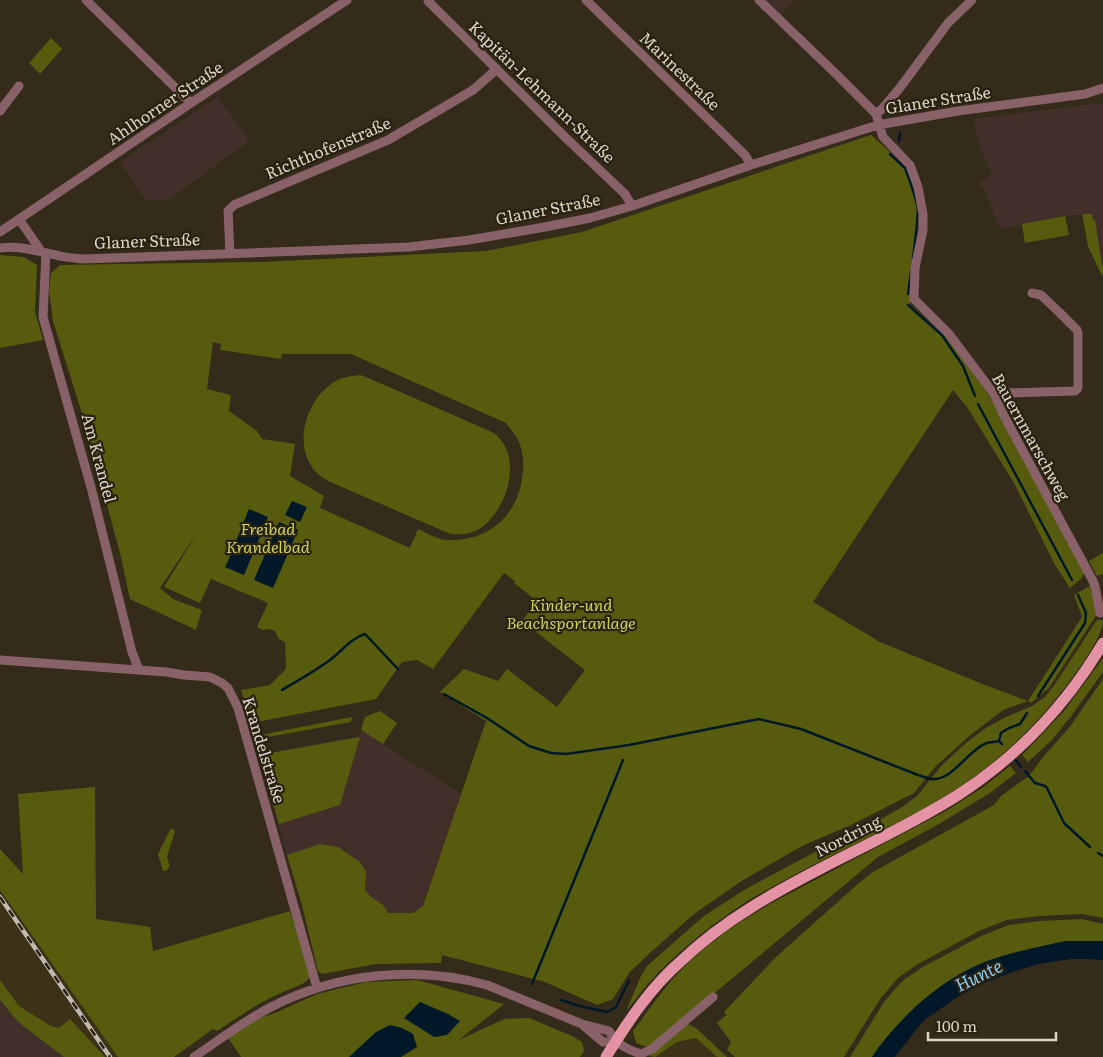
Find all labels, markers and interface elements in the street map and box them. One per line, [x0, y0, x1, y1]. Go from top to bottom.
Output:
street label: Kapitän-Lehmann-Straße [464, 15, 621, 168]
street label: Marinestraße [635, 25, 727, 115]
street label: Ahlhorner Straße [102, 54, 227, 150]
street label: Glaner Straße [884, 79, 992, 119]
street label: Richthofenstraße [261, 110, 394, 184]
street label: Glaner Straße [493, 186, 602, 230]
street label: Glaner Straße [94, 226, 200, 254]
street label: Bauernmarschweg [987, 368, 1077, 505]
street label: Am Krandel [76, 410, 123, 505]
park label: Freibad Krandelbad [226, 516, 311, 558]
park label: Kinder-und Beachsportanlage [506, 592, 636, 634]
street label: Krandelstraße [237, 694, 293, 806]
street label: Nordring [810, 808, 885, 862]
water label: Hunte [950, 952, 1007, 998]
scale bar [928, 1010, 1056, 1042]
text: 100 m [936, 1014, 977, 1037]

